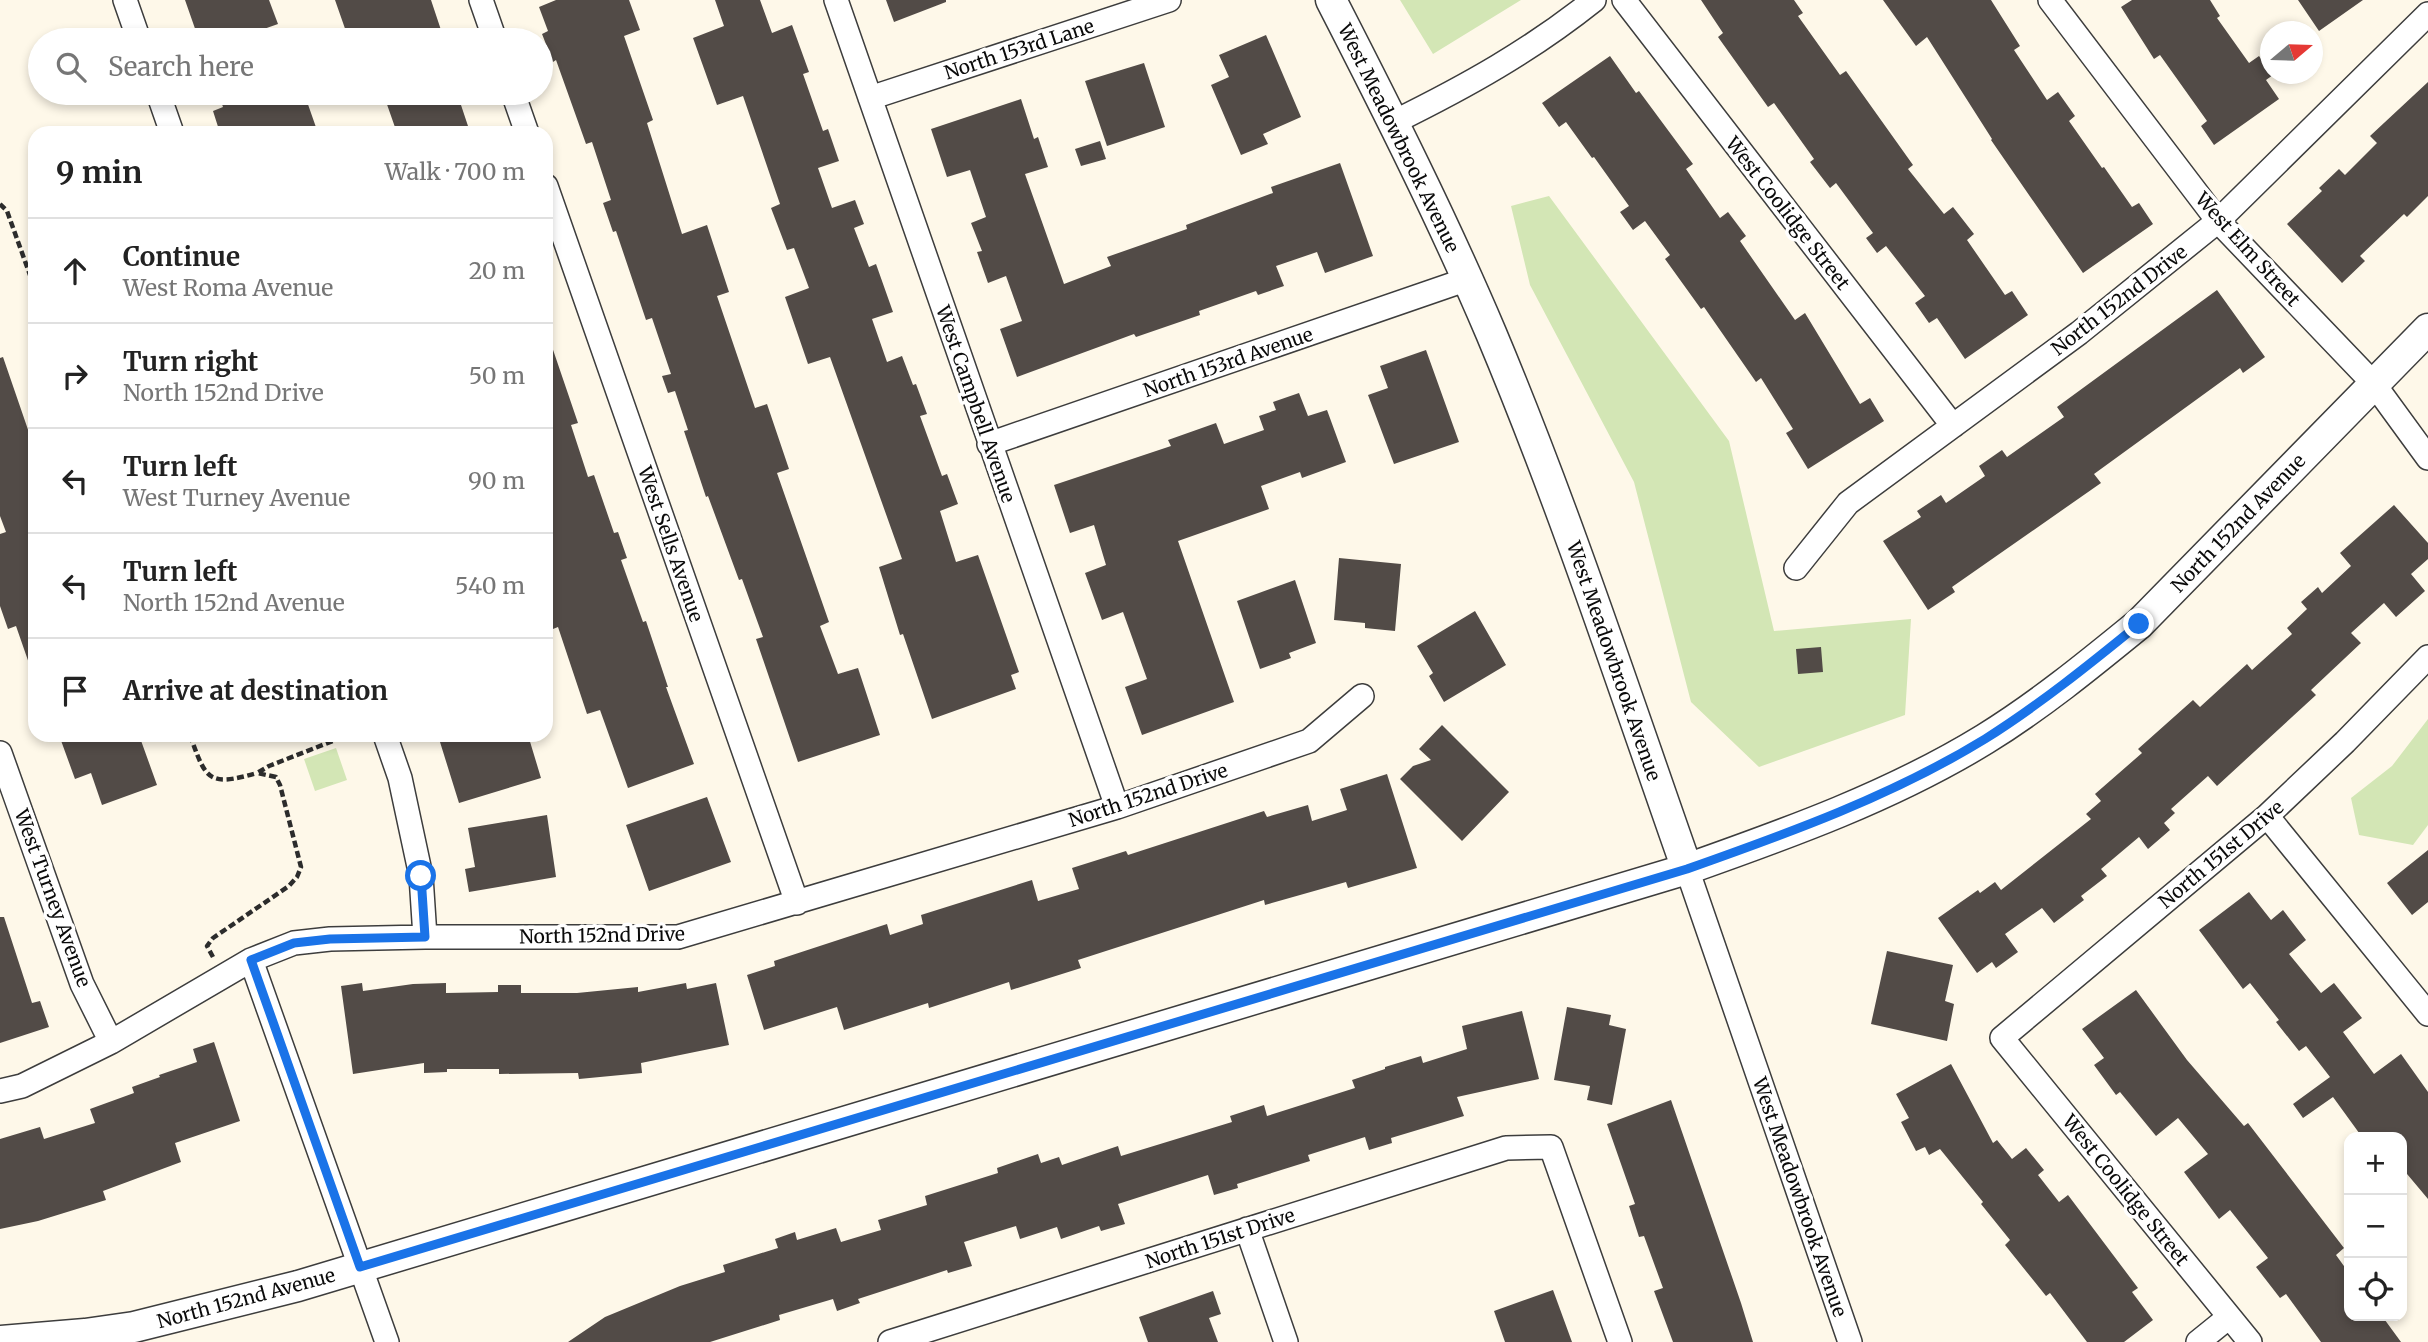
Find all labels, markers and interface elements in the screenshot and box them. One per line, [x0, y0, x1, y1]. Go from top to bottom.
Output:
street label: North 153rd Lane [941, 13, 1097, 85]
street label: West Meadowbrook Avenue [1333, 19, 1465, 257]
north arrow [2260, 21, 2323, 84]
search box [28, 28, 553, 105]
icon: search [52, 48, 90, 86]
text: Search here [108, 50, 254, 83]
street label: West Coolidge Street [1720, 131, 1856, 295]
text: 9 min [56, 153, 142, 191]
text: Walk · 700 m [385, 157, 525, 186]
street label: West Elm Street [2190, 186, 2306, 311]
street label: North 152nd Drive [2046, 239, 2192, 361]
text: Continue [123, 240, 240, 273]
icon: ahead [56, 252, 94, 290]
text: 20 m [469, 256, 525, 285]
text: West Roma Avenue [123, 273, 333, 302]
street label: West Campbell Avenue [931, 301, 1021, 506]
street label: North 153rd Avenue [1140, 322, 1316, 402]
text: Turn right [123, 345, 258, 378]
icon: right [56, 357, 94, 395]
text: 50 m [469, 361, 525, 390]
text: North 152nd Drive [123, 378, 324, 407]
street label: North 152nd Avenue [2166, 449, 2310, 597]
text: Turn left [123, 450, 237, 483]
icon: left [56, 462, 94, 500]
street label: West Sells Avenue [633, 462, 709, 625]
text: 90 m [468, 466, 525, 495]
text: West Turney Avenue [123, 483, 350, 512]
street label: West Meadowbrook Avenue [1561, 537, 1666, 784]
text: Turn left [123, 555, 237, 588]
icon: left [56, 567, 94, 605]
text: 540 m [455, 571, 525, 600]
text: North 152nd Avenue [123, 588, 345, 617]
route end [2123, 608, 2154, 639]
icon: arrive [56, 672, 94, 710]
text: Arrive at destination [123, 674, 388, 707]
street label: North 152nd Drive [1065, 758, 1231, 832]
street label: North 151st Drive [2154, 795, 2288, 913]
street label: West Turney Avenue [9, 805, 96, 990]
route start [405, 860, 436, 891]
street label: North 152nd Drive [519, 922, 685, 948]
street label: West Meadowbrook Avenue [1747, 1073, 1852, 1320]
street label: West Coolidge Street [2057, 1109, 2195, 1271]
map controls [2344, 1132, 2407, 1321]
button: + [2344, 1132, 2407, 1195]
button: − [2344, 1195, 2407, 1258]
street label: North 151st Drive [1142, 1203, 1298, 1273]
button: locate [2344, 1258, 2407, 1321]
street label: North 152nd Avenue [154, 1263, 338, 1333]

